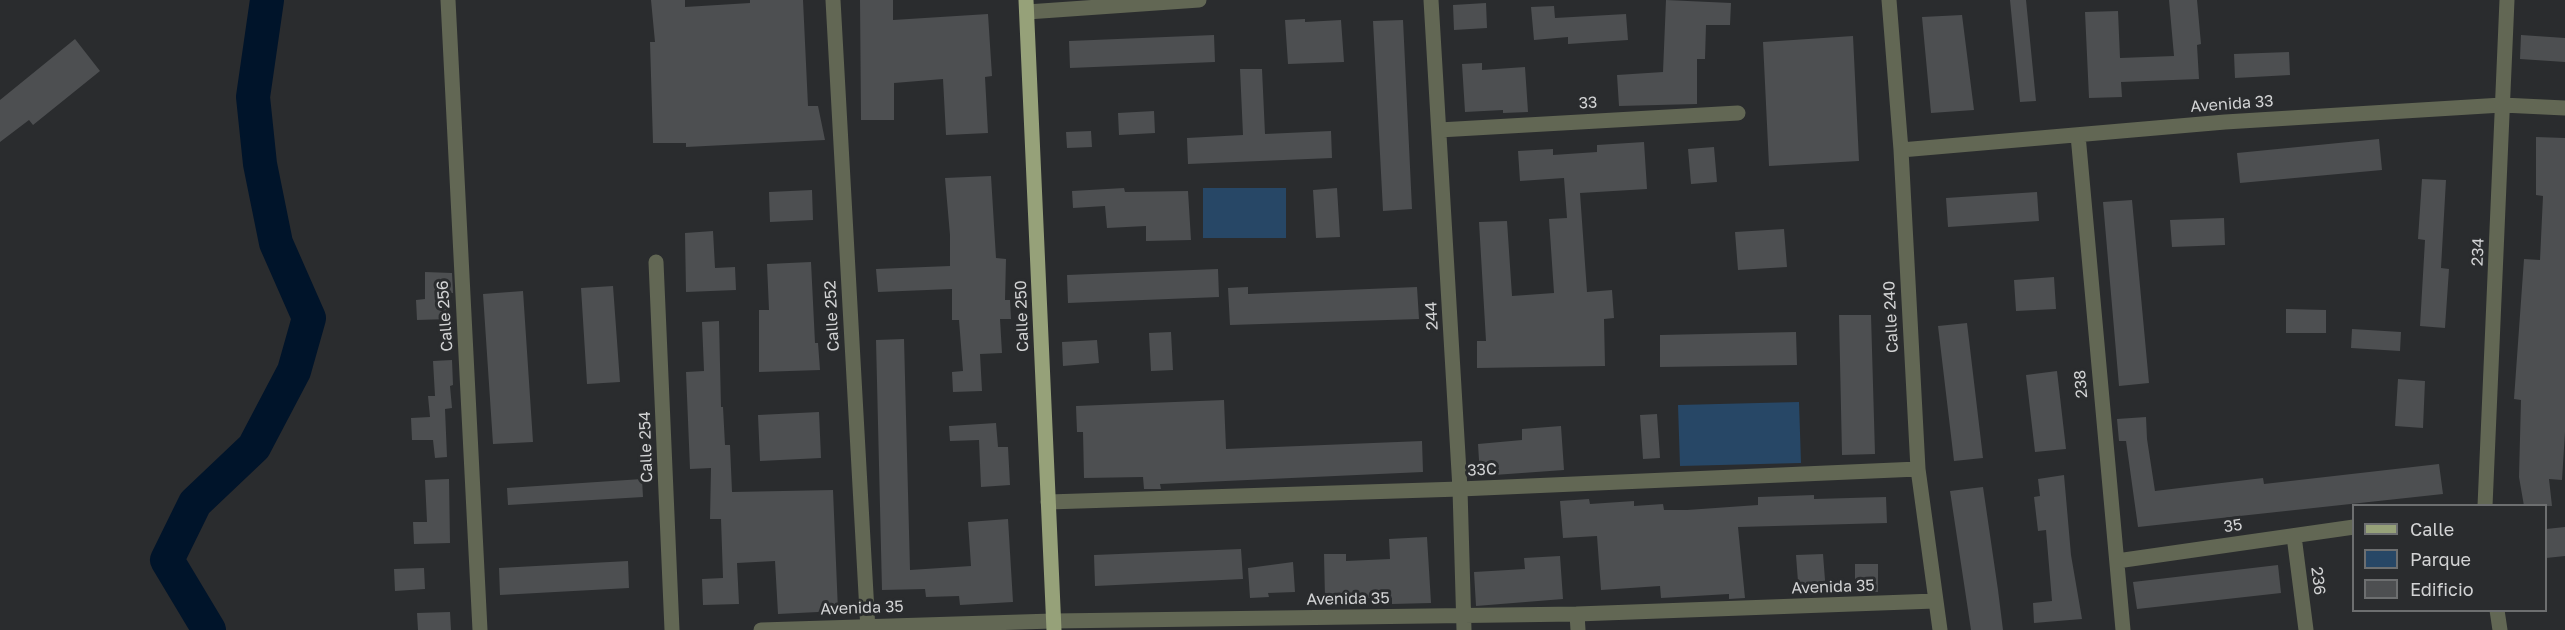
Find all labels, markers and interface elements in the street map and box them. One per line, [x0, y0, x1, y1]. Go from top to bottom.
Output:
street label: Avenida 33 [2190, 92, 2274, 116]
street label: 33 [1578, 93, 1598, 113]
street label: 234 [2468, 237, 2488, 267]
street label: Calle 256 [433, 280, 457, 352]
street label: Calle 252 [821, 280, 843, 352]
street label: Calle 250 [1011, 280, 1033, 352]
street label: Calle 240 [1880, 280, 1902, 354]
street label: 244 [1422, 301, 1442, 331]
street label: 238 [2070, 369, 2092, 399]
street label: Calle 254 [635, 411, 657, 483]
street label: 33C [1467, 460, 1497, 480]
legend [2352, 504, 2547, 612]
street label: 35 [2222, 515, 2244, 537]
text: Calle [2410, 518, 2454, 540]
text: Parque [2410, 548, 2471, 570]
street label: 236 [2307, 566, 2329, 596]
street label: Avenida 35 [1791, 576, 1875, 598]
text: Edificio [2410, 578, 2474, 600]
street label: Avenida 35 [1306, 589, 1390, 609]
street label: Avenida 35 [820, 597, 904, 619]

